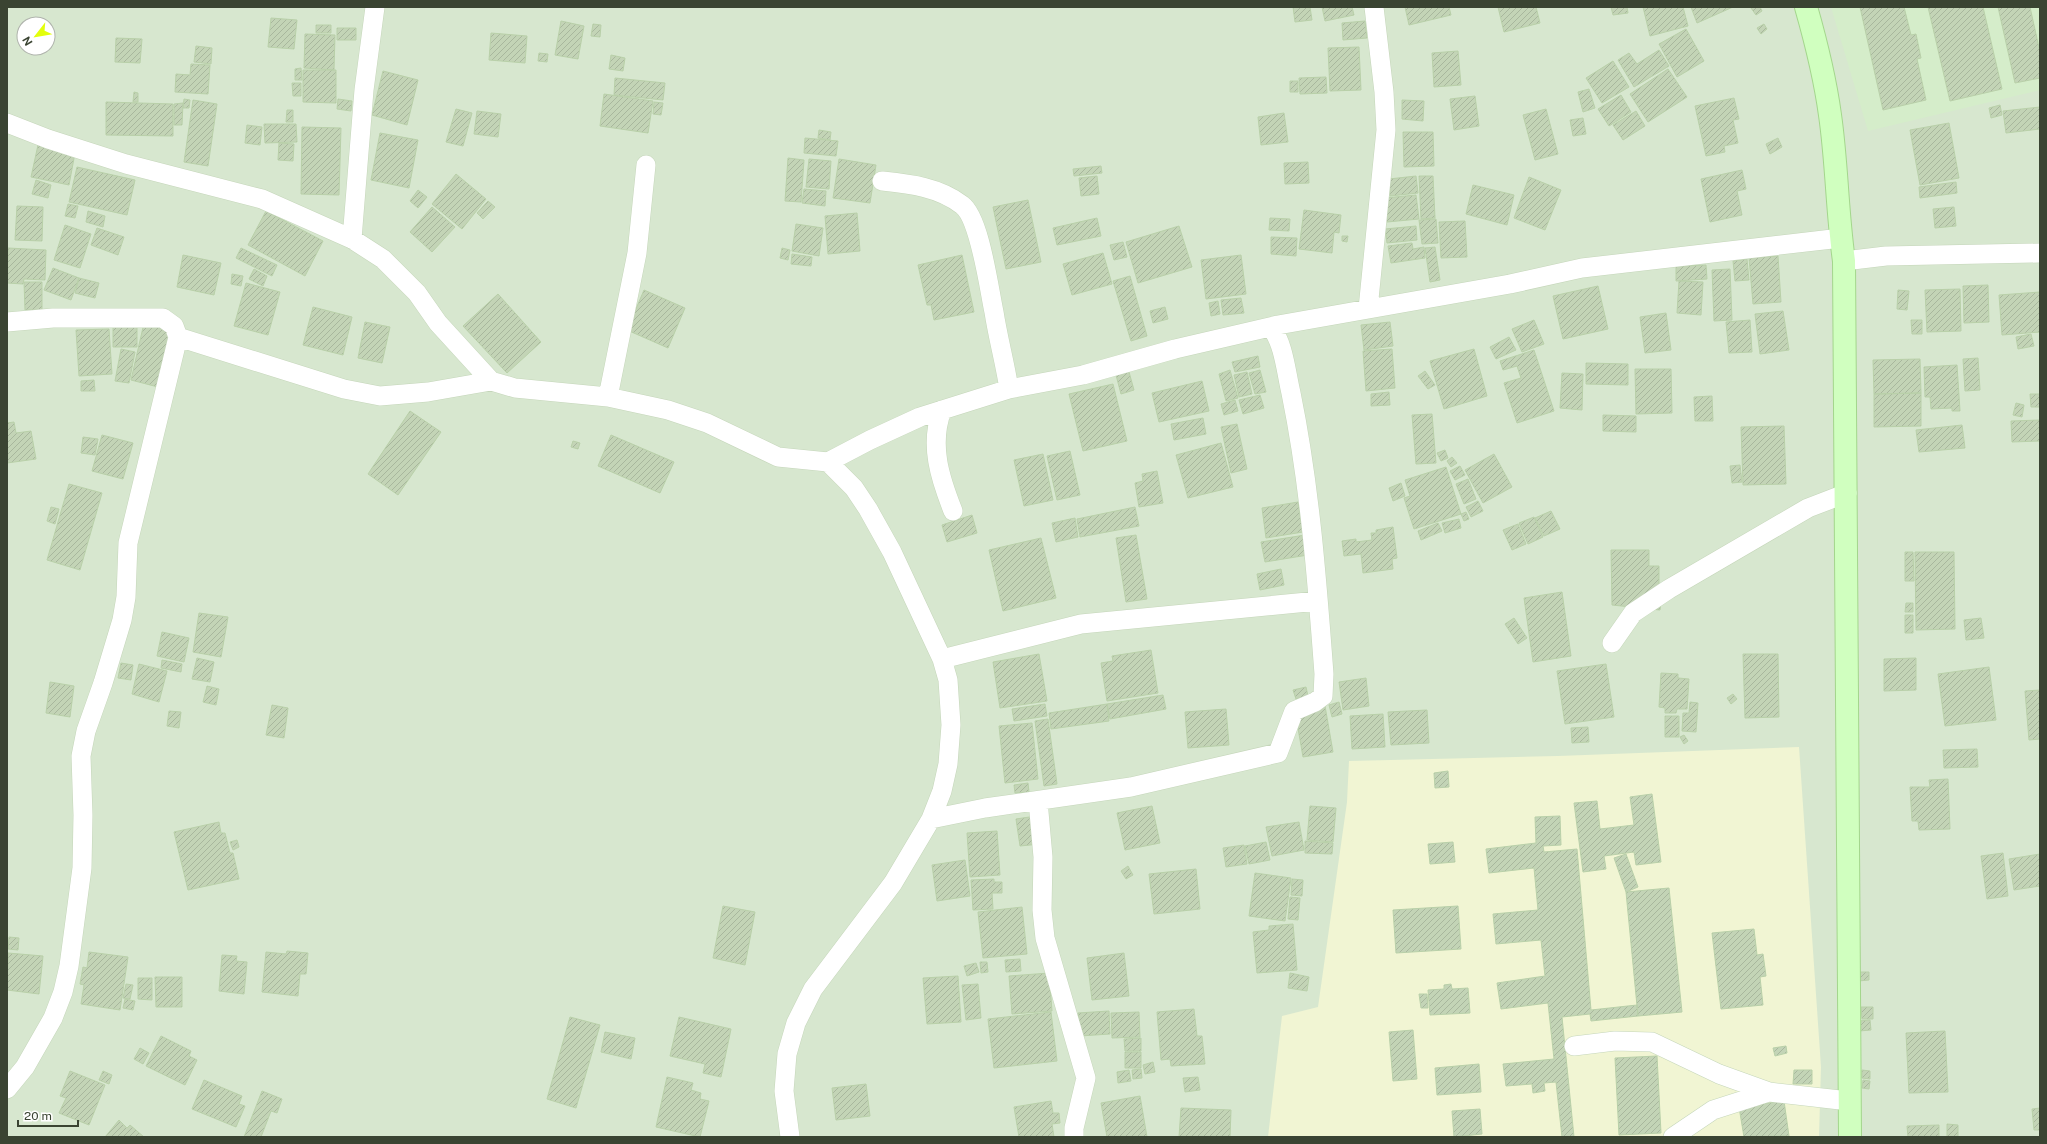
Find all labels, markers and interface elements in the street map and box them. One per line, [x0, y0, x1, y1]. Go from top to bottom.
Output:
north arrow [16, 16, 56, 56]
text: N [20, 34, 35, 48]
scale bar [18, 1102, 78, 1128]
text: 20 m [24, 1109, 52, 1123]

